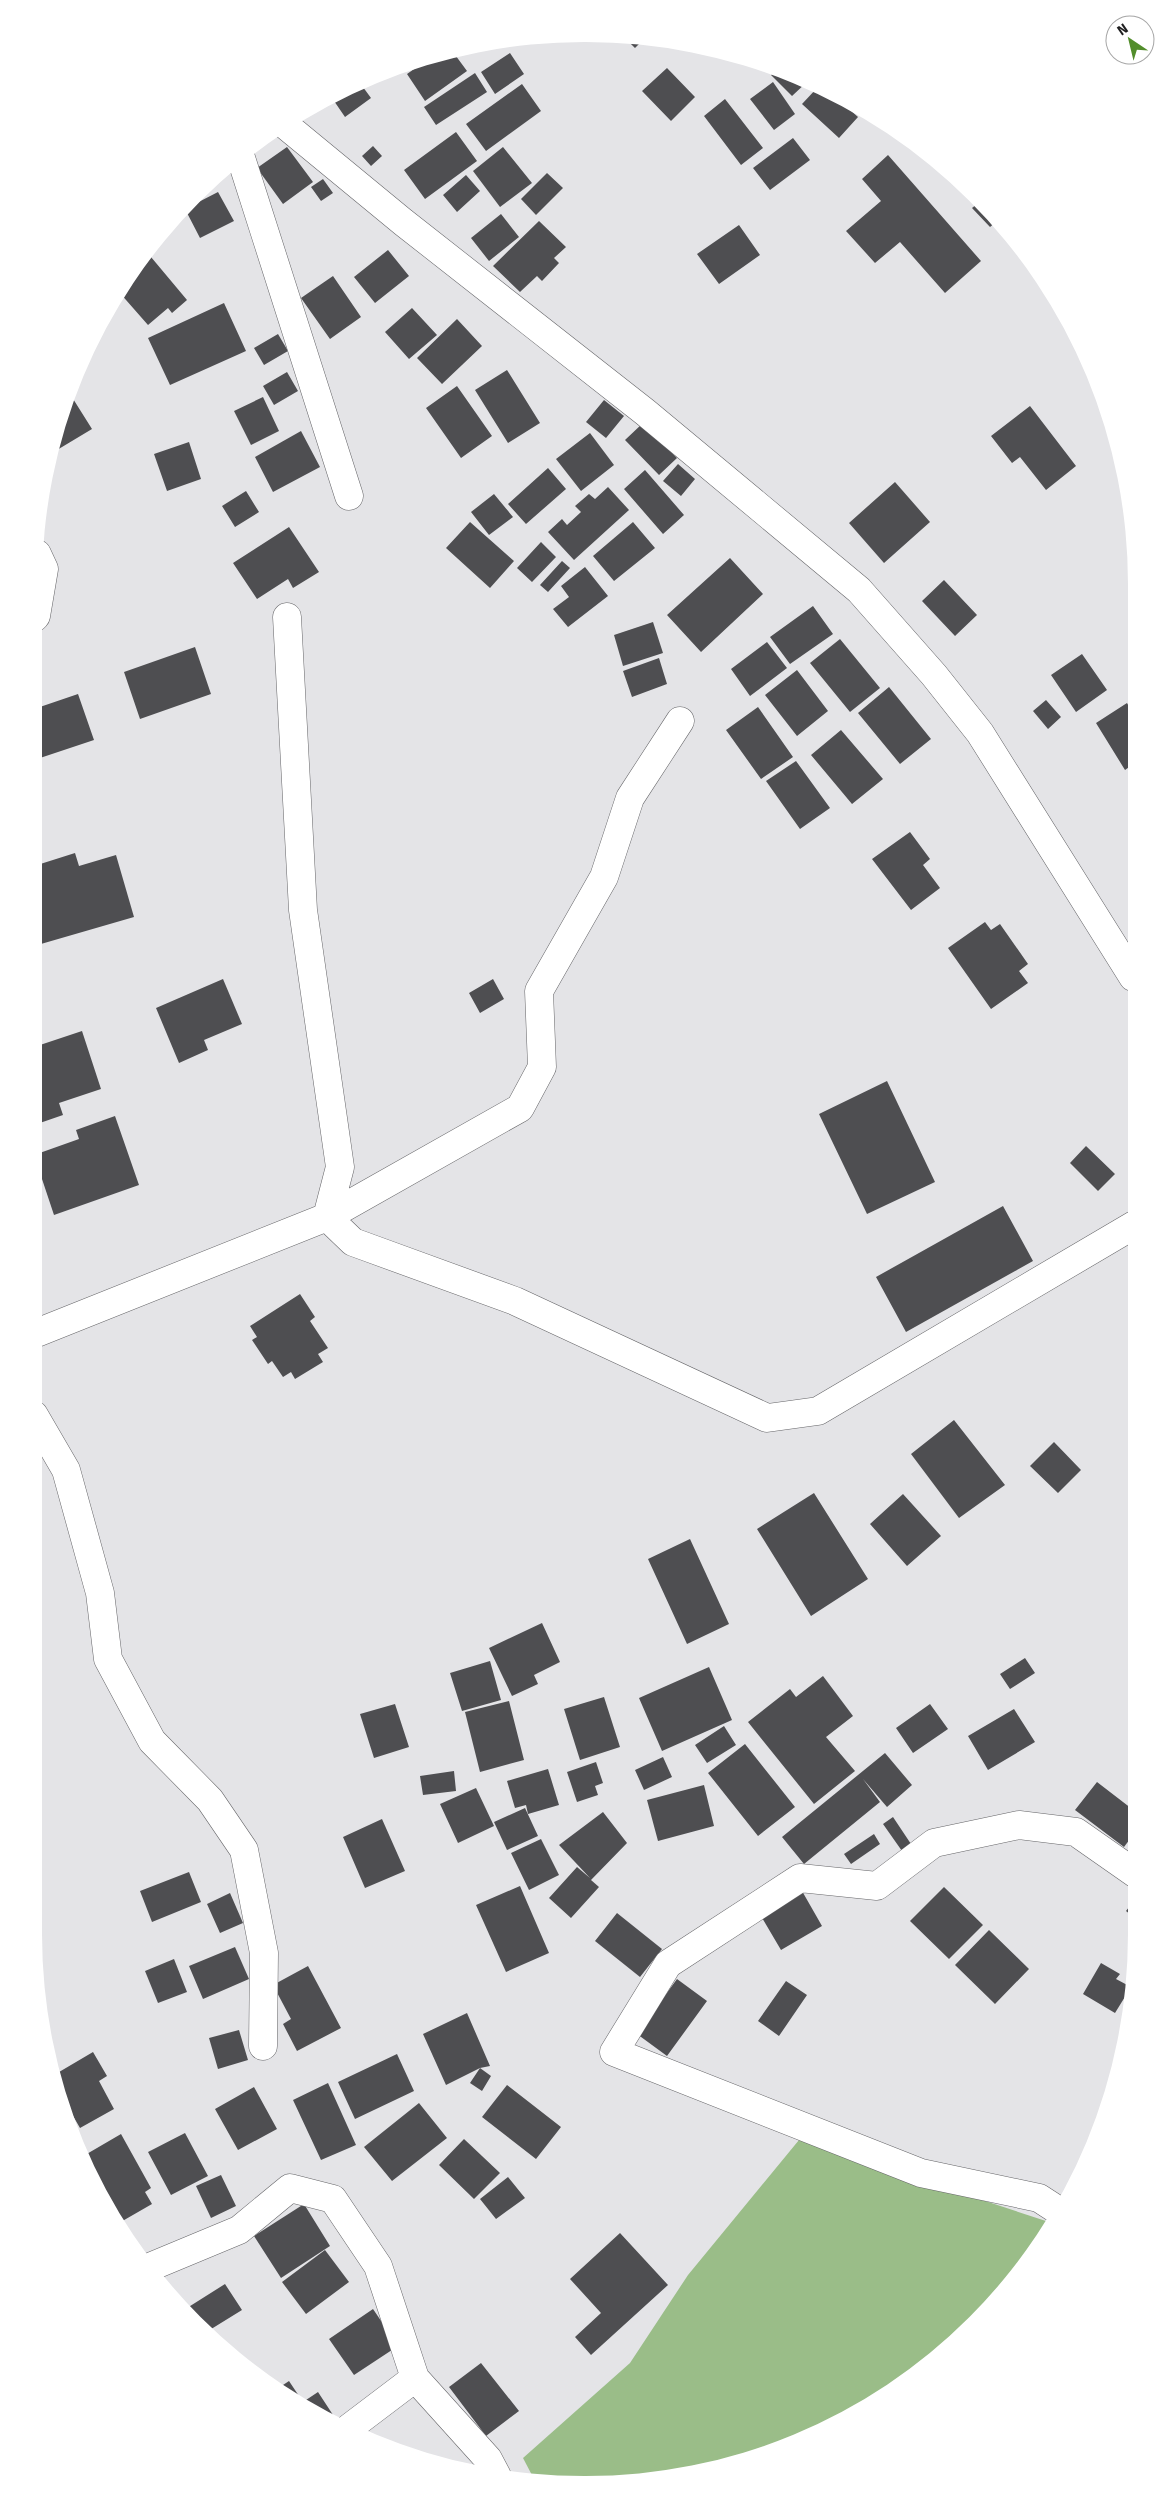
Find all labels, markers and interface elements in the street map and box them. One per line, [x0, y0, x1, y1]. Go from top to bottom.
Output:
north arrow [1105, 15, 1155, 65]
text: N [1114, 20, 1132, 39]

